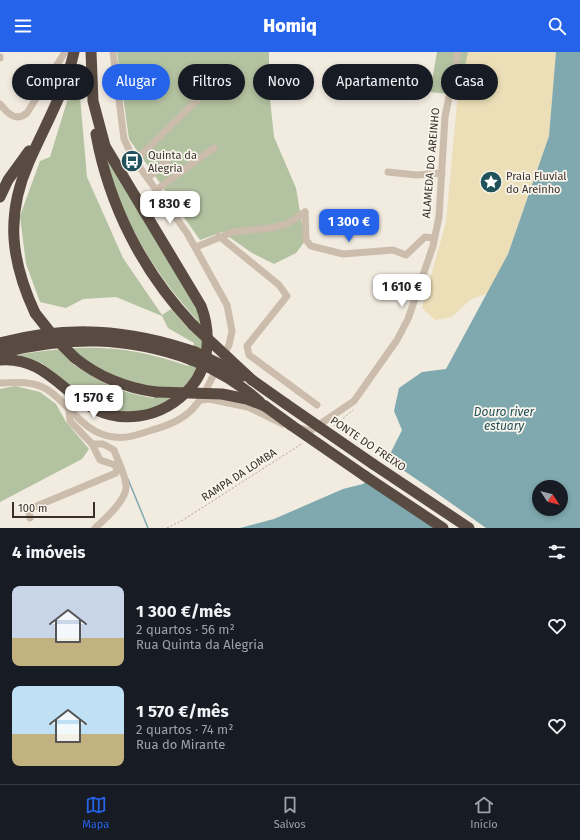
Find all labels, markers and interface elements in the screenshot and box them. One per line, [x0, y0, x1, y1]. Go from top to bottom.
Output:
icon: menu [12, 15, 34, 37]
text: Homiq [263, 15, 317, 37]
icon: search [546, 15, 568, 37]
chip: Comprar [12, 64, 94, 100]
chip: Alugar [102, 64, 170, 100]
chip: Filtros [178, 64, 245, 100]
chip: Novo [253, 64, 314, 100]
chip: Apartamento [322, 64, 433, 100]
chip: Casa [441, 64, 498, 100]
street label: ALAMEDA DO AREINHO [420, 107, 442, 219]
bus stop icon: Quinta da Alegria [119, 148, 145, 174]
place label: Quinta da Alegria [148, 149, 197, 175]
place icon: Praia Fluvial do Areinho [478, 169, 504, 195]
place label: Praia Fluvial do Areinho [506, 170, 567, 196]
pin: 1 830 € [133, 191, 207, 225]
text: 1 830 € [149, 196, 191, 211]
pin: 1 300 € [312, 209, 386, 243]
text: 1 300 € [328, 214, 370, 229]
pin: 1 610 € [365, 274, 439, 308]
text: 1 610 € [382, 279, 422, 294]
pin: 1 570 € [57, 385, 131, 419]
text: 1 570 € [74, 390, 114, 405]
water label: Douro river estuary [474, 405, 535, 433]
street label: PONTE DO FREIXO [328, 414, 408, 474]
street label: RAMPA DA LOMBA [199, 446, 279, 504]
north arrow [532, 480, 568, 516]
map controls [532, 480, 568, 516]
scale bar [12, 500, 95, 519]
text: 100 m [18, 502, 47, 515]
icon: filters [546, 541, 568, 563]
text: 4 imóveis [12, 542, 86, 563]
text: 1 300 €/mês [136, 601, 231, 622]
icon: home [44, 602, 92, 650]
icon: heart [546, 615, 568, 637]
text: 2 quartos · 56 m² [136, 622, 235, 637]
text: Rua Quinta da Alegria [136, 637, 264, 652]
text: 1 570 €/mês [136, 701, 229, 722]
icon: home [44, 702, 92, 750]
icon: heart [546, 715, 568, 737]
text: 2 quartos · 74 m² [136, 722, 233, 737]
text: Rua do Mirante [136, 737, 225, 752]
tab: Mapa [82, 794, 109, 831]
tab: Salvos [274, 794, 306, 831]
tab: Início [470, 794, 498, 831]

